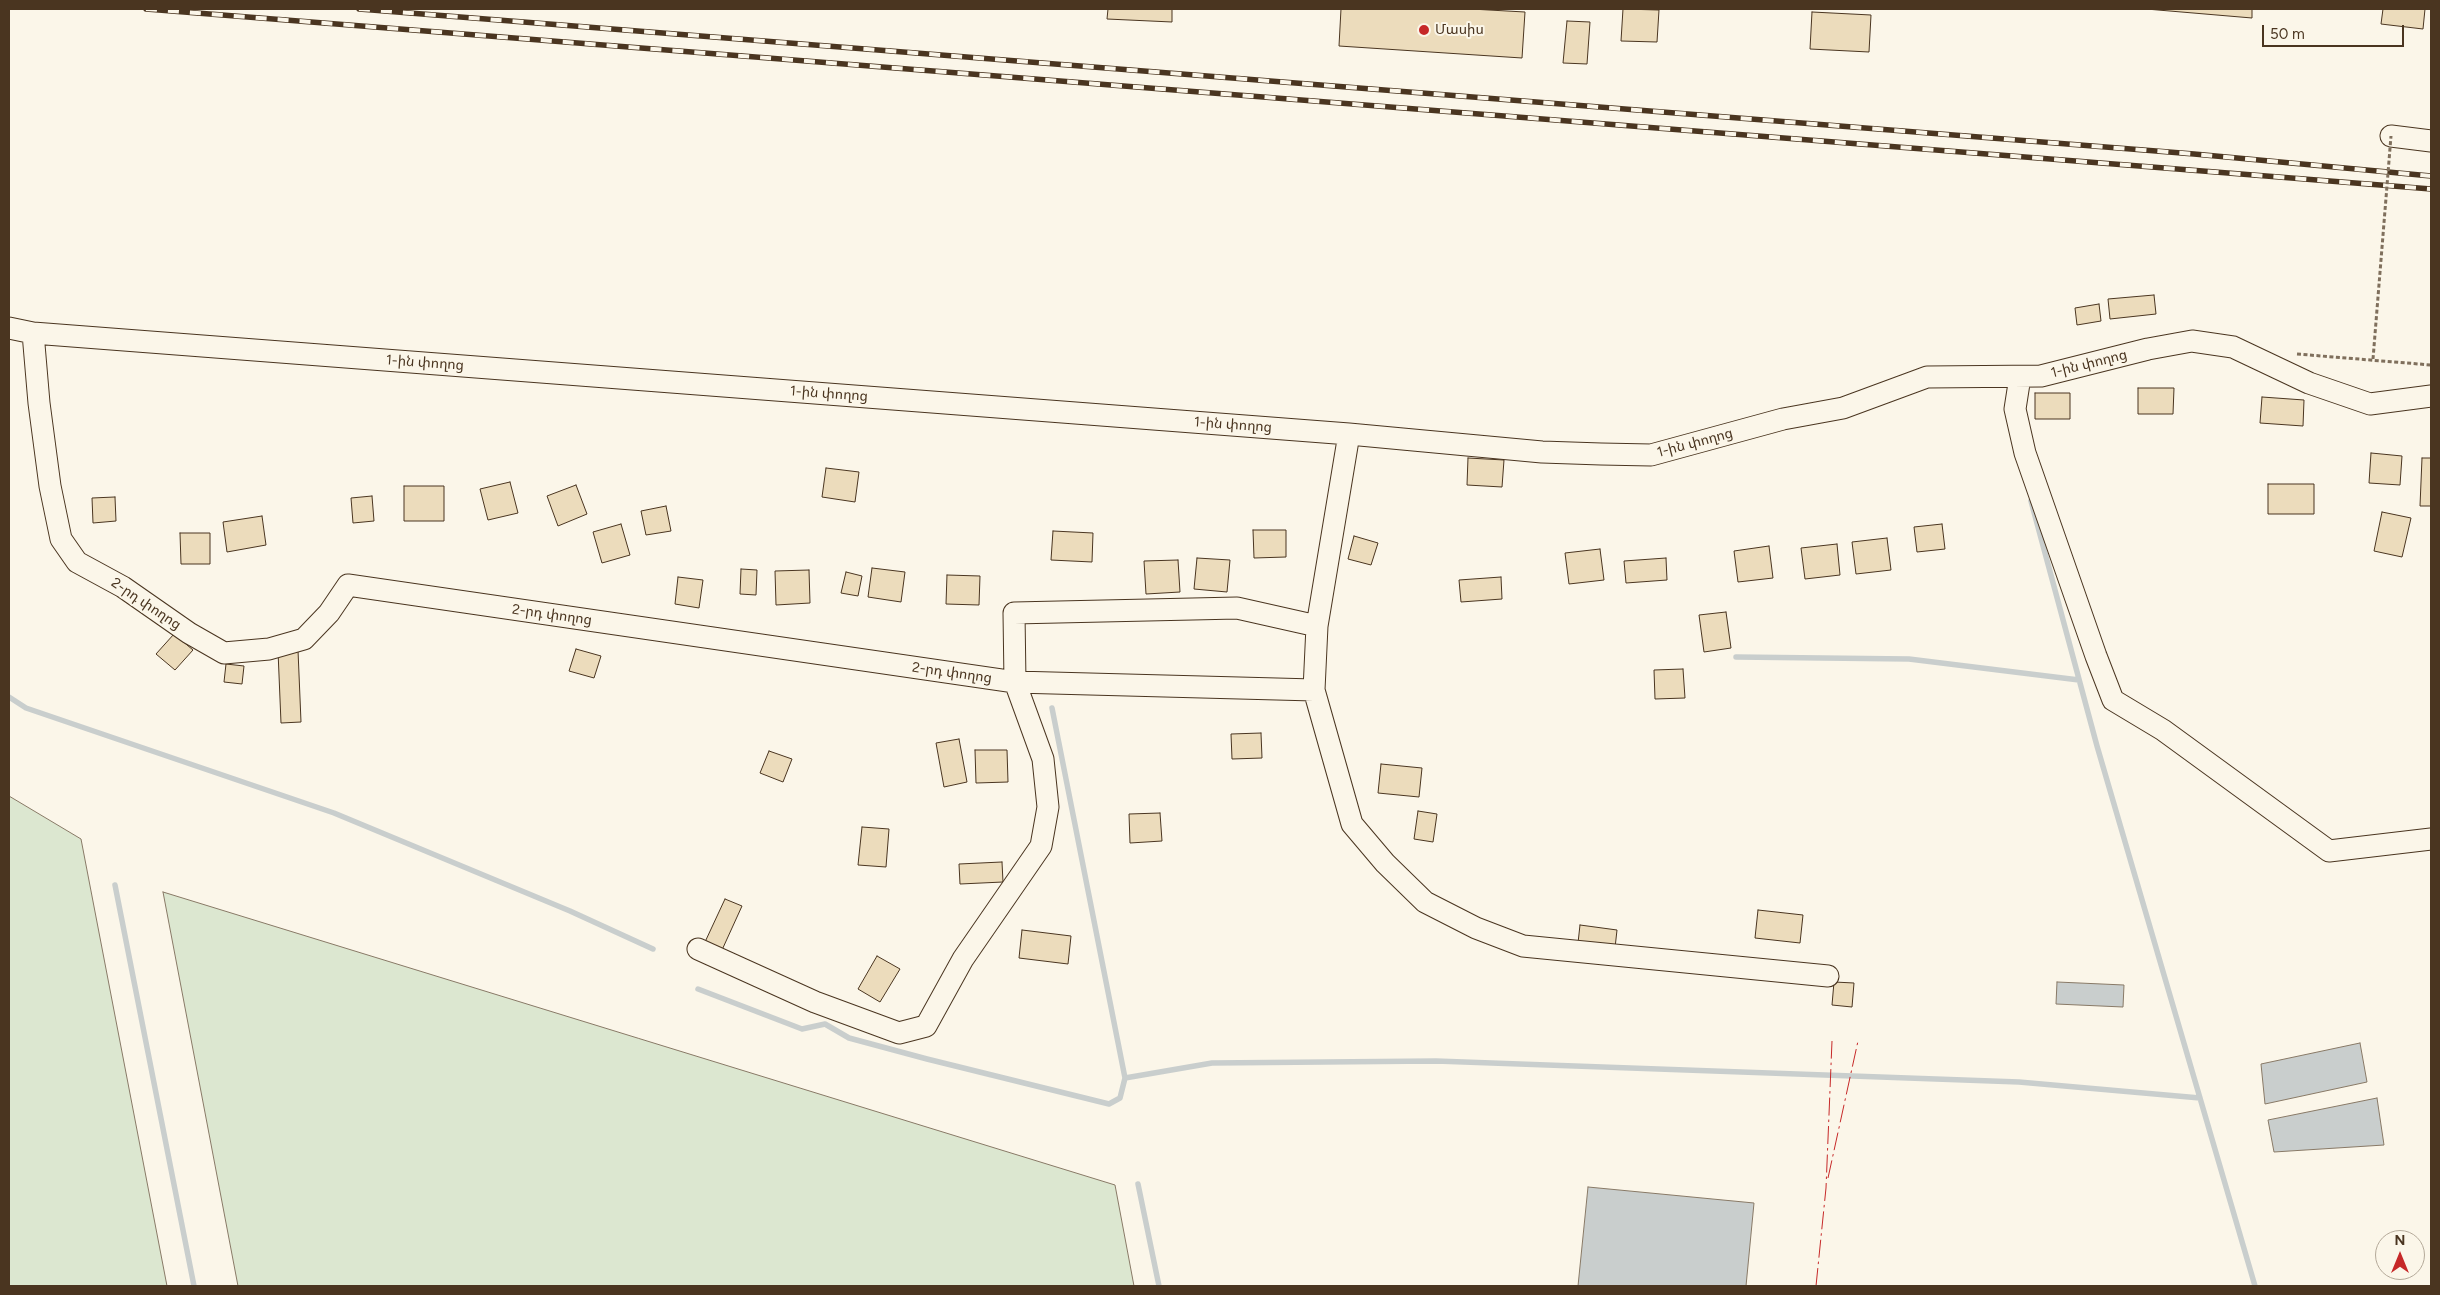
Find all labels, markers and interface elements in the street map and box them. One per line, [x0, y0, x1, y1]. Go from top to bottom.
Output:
scale bar [2265, 15, 2408, 47]
place label: Մասիս [1435, 22, 1484, 38]
marker: Մասիս [1417, 23, 1431, 37]
text: 50 m [2270, 25, 2305, 43]
street label: 1-ին փողոց [2049, 346, 2129, 382]
street label: 1-ին փողոց [386, 352, 464, 374]
street label: 1-ին փողոց [790, 383, 868, 405]
street label: 1-ին փողոց [1194, 414, 1272, 436]
street label: 1-ին փողոց [1655, 425, 1735, 461]
street label: 2-րդ փողոց [108, 574, 184, 634]
street label: 2-րդ փողոց [511, 601, 593, 629]
street label: 2-րդ փողոց [911, 659, 993, 687]
north arrow [2375, 1230, 2425, 1280]
text: N [2395, 1232, 2405, 1249]

